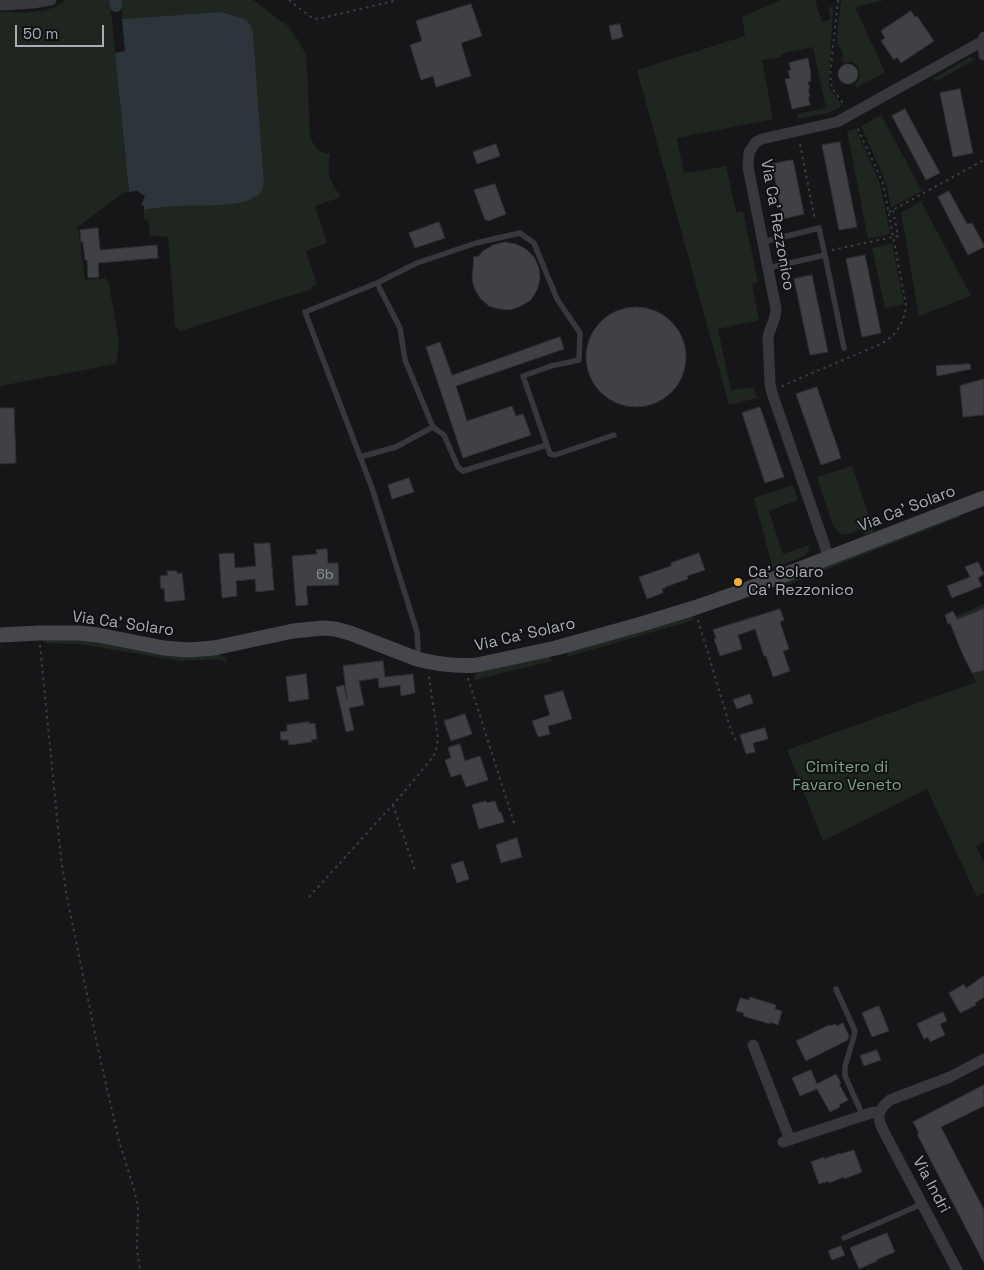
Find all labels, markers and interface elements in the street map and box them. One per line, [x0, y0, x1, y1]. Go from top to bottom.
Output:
scale bar [18, 15, 106, 47]
text: 50 m [23, 24, 58, 43]
street label: Via Ca' Rezzonico [756, 158, 798, 292]
street label: Via Ca' Solaro [856, 482, 958, 536]
place label: Ca' Solaro Ca' Rezzonico [748, 563, 854, 601]
house number: 6b [316, 567, 334, 583]
marker: Ca' Solaro Ca' Rezzonico [732, 576, 744, 588]
street label: Via Ca' Solaro [71, 607, 175, 641]
street label: Via Ca' Solaro [473, 614, 577, 656]
park label: Cimitero di Favaro Veneto [792, 758, 902, 796]
street label: Via Indri [908, 1154, 954, 1216]

